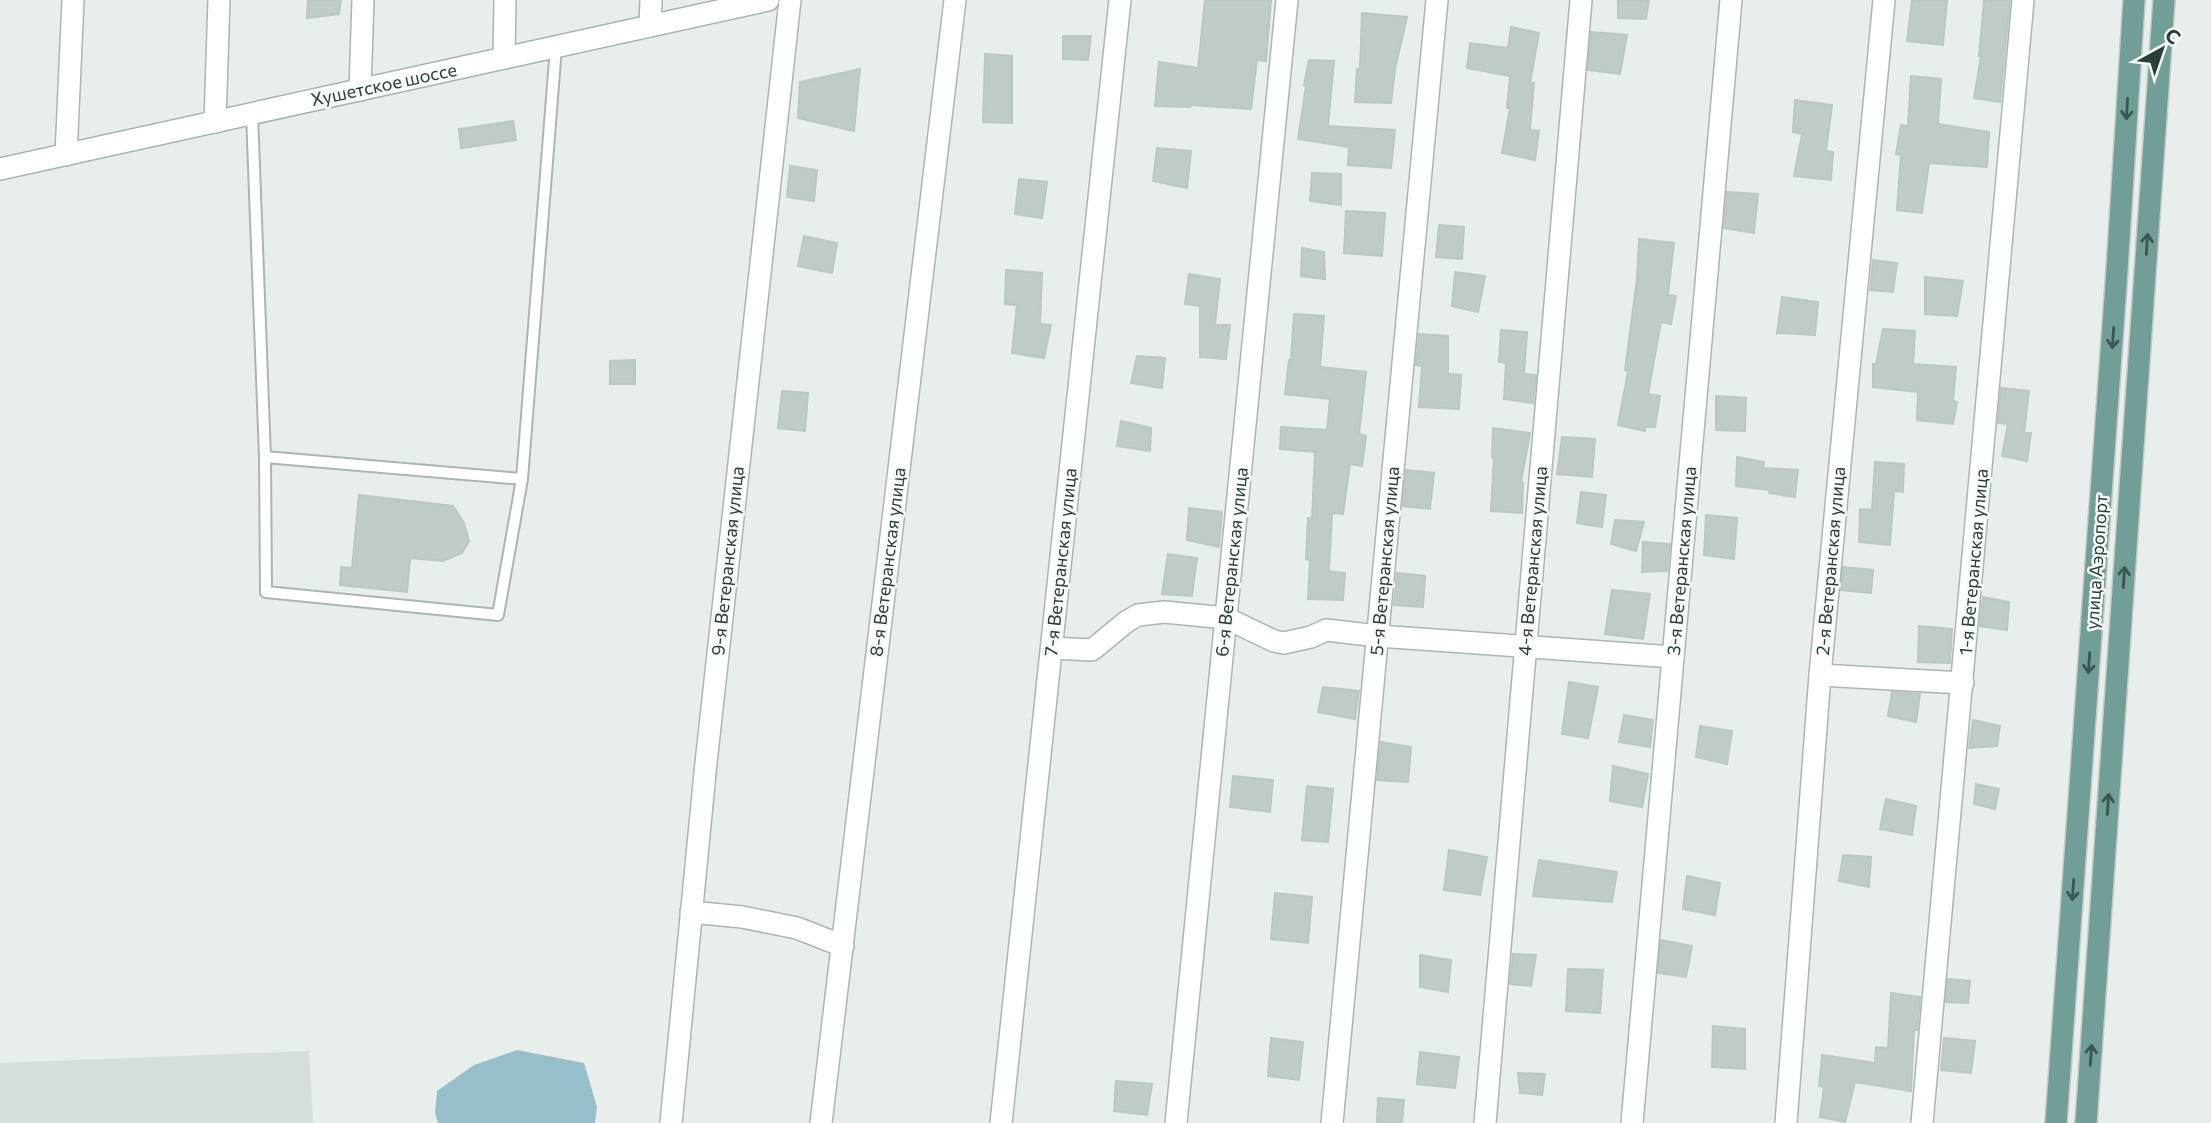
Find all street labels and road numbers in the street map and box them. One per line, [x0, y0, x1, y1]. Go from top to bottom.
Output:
street label: Хушетское шоссе [309, 58, 459, 110]
street label: 9-я Ветеранская улица [706, 465, 748, 657]
street label: 5-я Ветеранская улица [1365, 465, 1403, 656]
street label: 4-я Ветеранская улица [1513, 465, 1551, 657]
street label: 3-я Ветеранская улица [1662, 465, 1700, 656]
street label: 8-я Ветеранская улица [864, 466, 910, 658]
street label: 6-я Ветеранская улица [1210, 466, 1252, 658]
street label: 2-я Ветеранская улица [1811, 466, 1849, 656]
street label: 7-я Ветеранская улица [1039, 467, 1081, 657]
street label: 1-я Ветеранская улица [1954, 468, 1992, 656]
street label: улица Аэропорт [2080, 493, 2112, 630]

